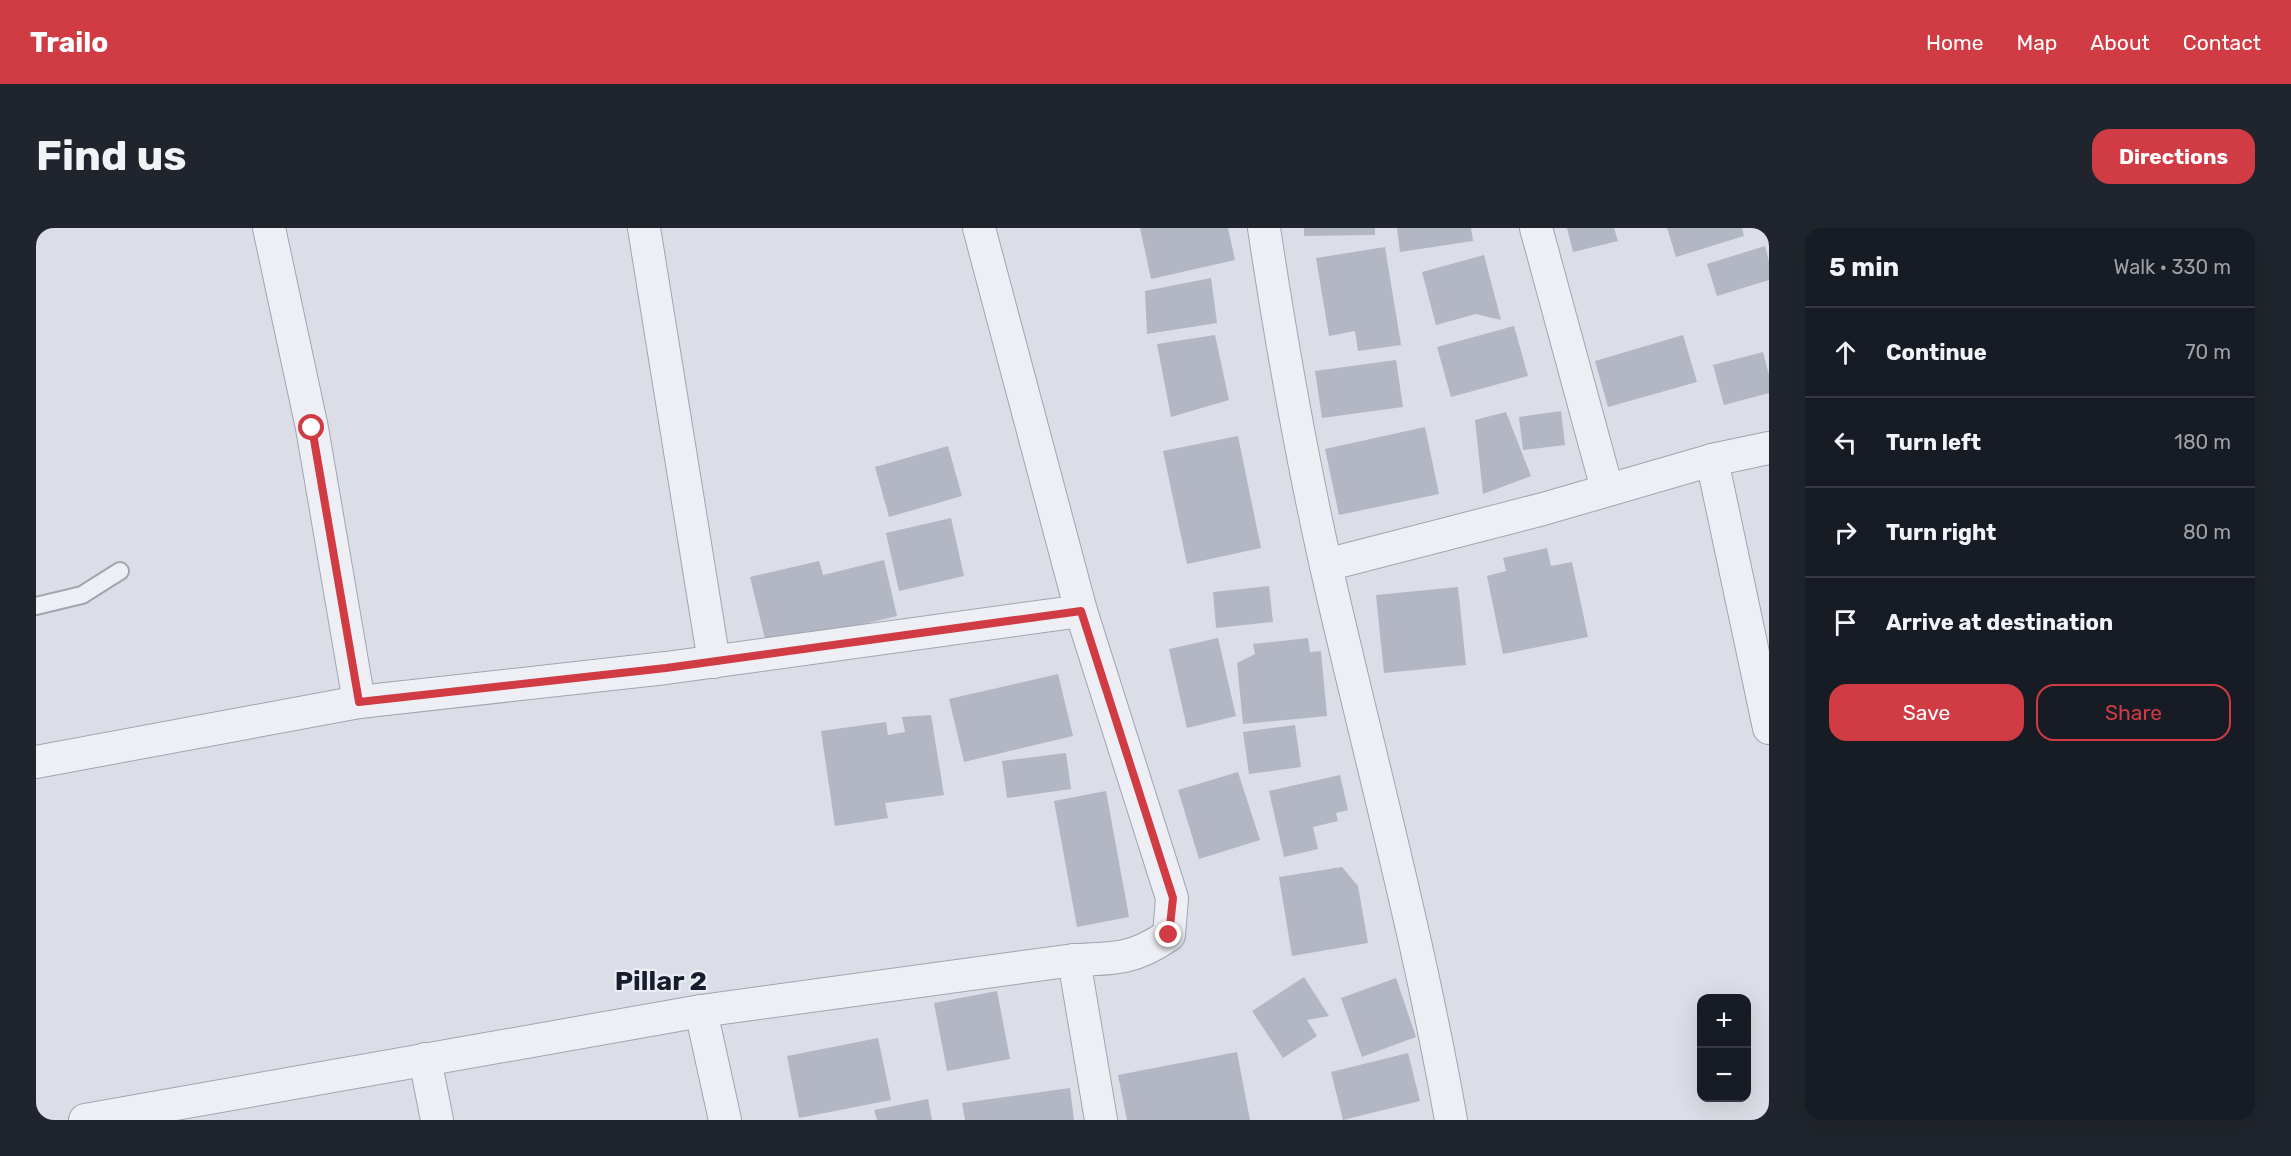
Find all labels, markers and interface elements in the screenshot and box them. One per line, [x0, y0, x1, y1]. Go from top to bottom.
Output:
text: Trailo [30, 26, 108, 59]
text: Home [1926, 30, 1983, 55]
text: Map [2016, 30, 2057, 55]
text: About [2090, 30, 2150, 55]
text: Contact [2183, 30, 2261, 55]
button: Directions [2092, 129, 2255, 184]
text: Find us [36, 131, 187, 181]
text: 5 min [1829, 252, 1899, 283]
text: Walk · 330 m [2114, 255, 2231, 279]
icon: ahead [1829, 336, 1862, 369]
text: Continue [1886, 339, 1987, 366]
text: 70 m [2185, 340, 2231, 364]
route start [298, 414, 324, 440]
icon: left [1829, 426, 1862, 459]
text: Turn left [1886, 429, 1981, 456]
text: 180 m [2174, 430, 2231, 454]
icon: right [1829, 516, 1862, 549]
text: Turn right [1886, 519, 1996, 546]
text: 80 m [2183, 520, 2231, 544]
icon: arrive [1829, 606, 1862, 639]
text: Arrive at destination [1886, 609, 2113, 636]
button: Save [1829, 684, 2024, 741]
button: Share [2036, 684, 2231, 741]
route end [1155, 921, 1181, 947]
district label: Pillar 2 [615, 965, 707, 997]
map controls [1697, 994, 1751, 1102]
button: + [1697, 994, 1751, 1048]
button: − [1697, 1048, 1751, 1102]

